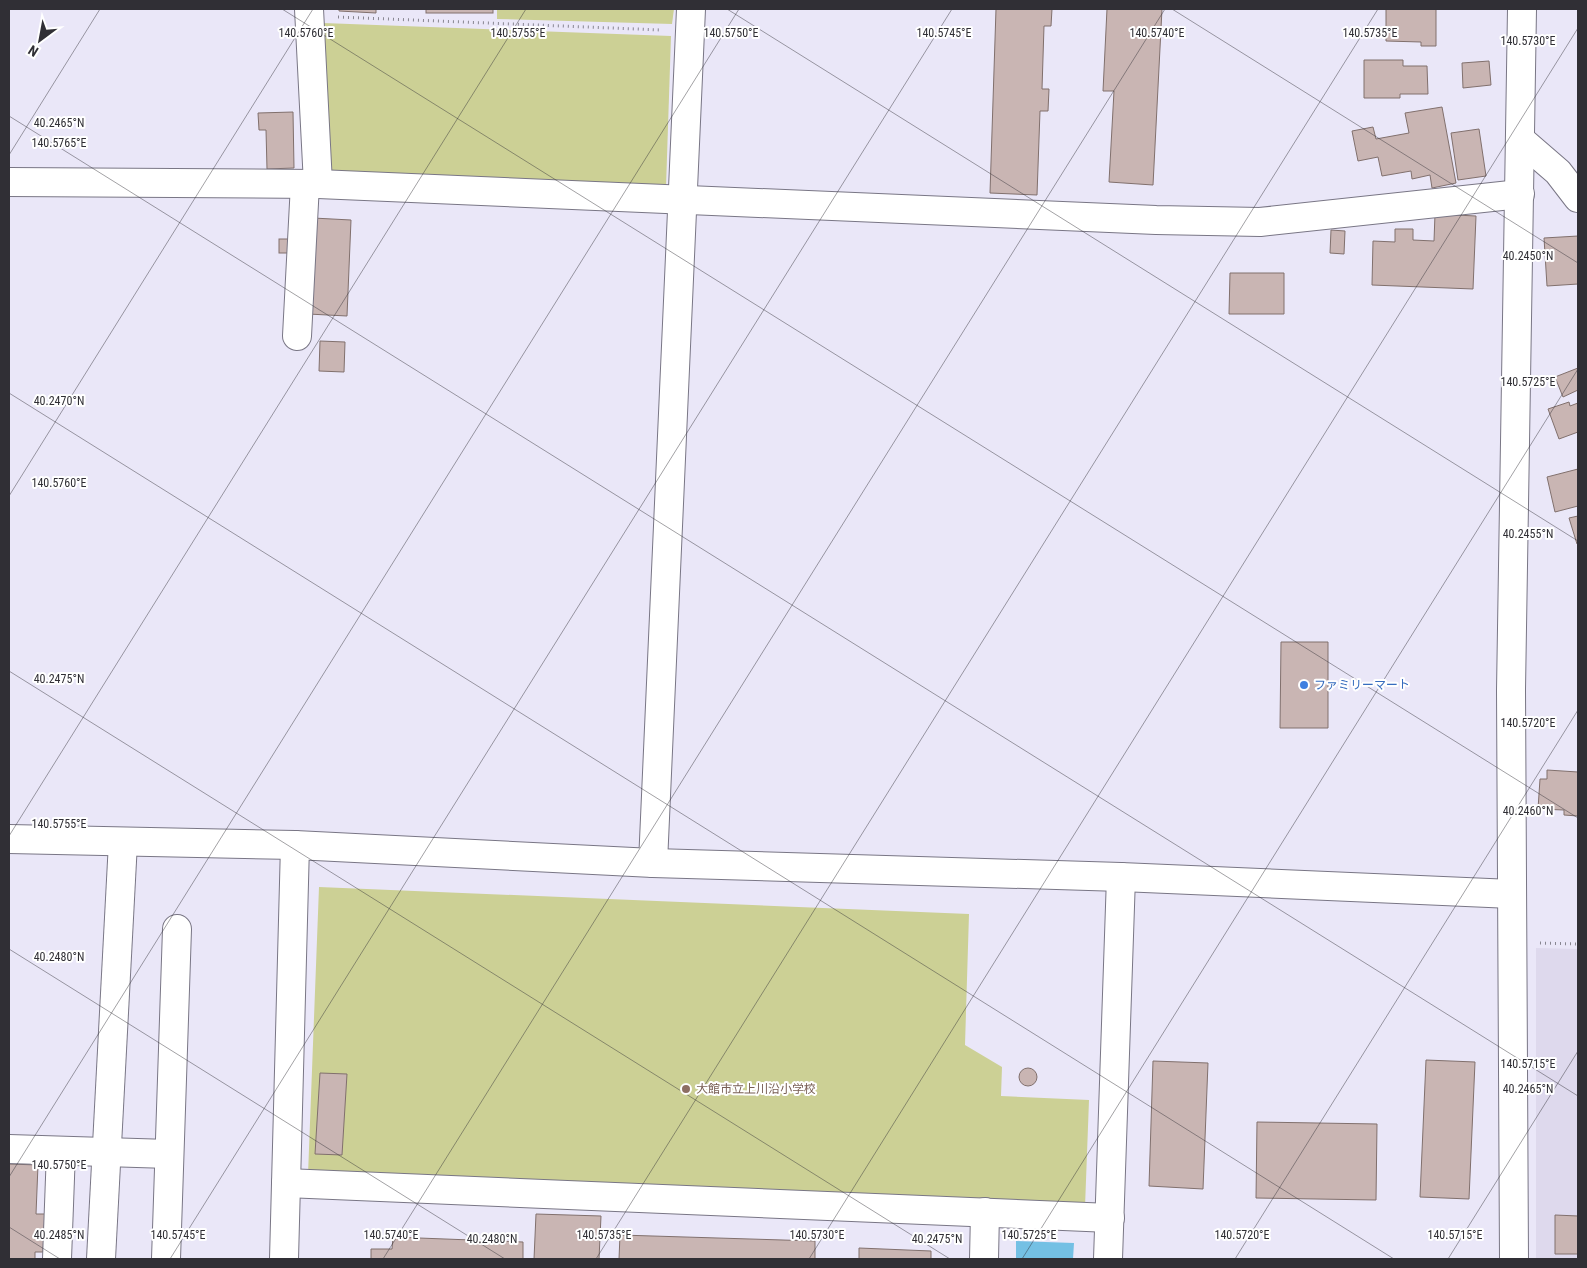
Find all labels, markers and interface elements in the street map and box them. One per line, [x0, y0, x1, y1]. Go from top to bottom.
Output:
north arrow [15, 15, 65, 65]
text: 140.5760°E [278, 26, 334, 40]
text: 140.5755°E [490, 26, 546, 40]
text: 140.5750°E [703, 26, 759, 40]
text: 140.5745°E [916, 26, 972, 40]
text: 140.5740°E [1129, 26, 1185, 40]
text: 140.5735°E [1342, 26, 1398, 40]
text: 140.5730°E [1500, 34, 1556, 48]
text: N [25, 42, 41, 60]
text: 40.2465°N [34, 116, 84, 130]
text: 140.5765°E [31, 136, 87, 150]
text: 40.2450°N [1503, 249, 1553, 263]
text: 140.5725°E [1500, 375, 1556, 389]
text: 40.2470°N [34, 394, 84, 408]
text: 140.5760°E [31, 476, 87, 490]
text: 40.2455°N [1503, 527, 1553, 541]
text: 40.2475°N [34, 672, 84, 686]
place label: ファミリーマート [1314, 678, 1410, 692]
marker: ファミリーマート [1298, 679, 1310, 691]
text: 140.5720°E [1500, 716, 1556, 730]
text: 40.2460°N [1503, 804, 1553, 818]
text: 140.5755°E [31, 817, 87, 831]
text: 40.2480°N [34, 950, 84, 964]
text: 140.5715°E [1500, 1057, 1556, 1071]
place label: 大館市立上川沿小学校 [696, 1082, 816, 1096]
text: 40.2465°N [1503, 1082, 1553, 1096]
marker: 大館市立上川沿小学校 [680, 1083, 692, 1095]
text: 140.5750°E [31, 1158, 87, 1172]
text: 40.2485°N [34, 1228, 84, 1242]
text: 140.5745°E [150, 1228, 206, 1242]
text: 140.5740°E [363, 1228, 419, 1242]
text: 140.5735°E [576, 1228, 632, 1242]
text: 140.5730°E [789, 1228, 845, 1242]
text: 140.5725°E [1001, 1228, 1057, 1242]
text: 140.5720°E [1214, 1228, 1270, 1242]
text: 140.5715°E [1427, 1228, 1483, 1242]
text: 40.2480°N [467, 1232, 517, 1246]
text: 40.2475°N [912, 1232, 962, 1246]

